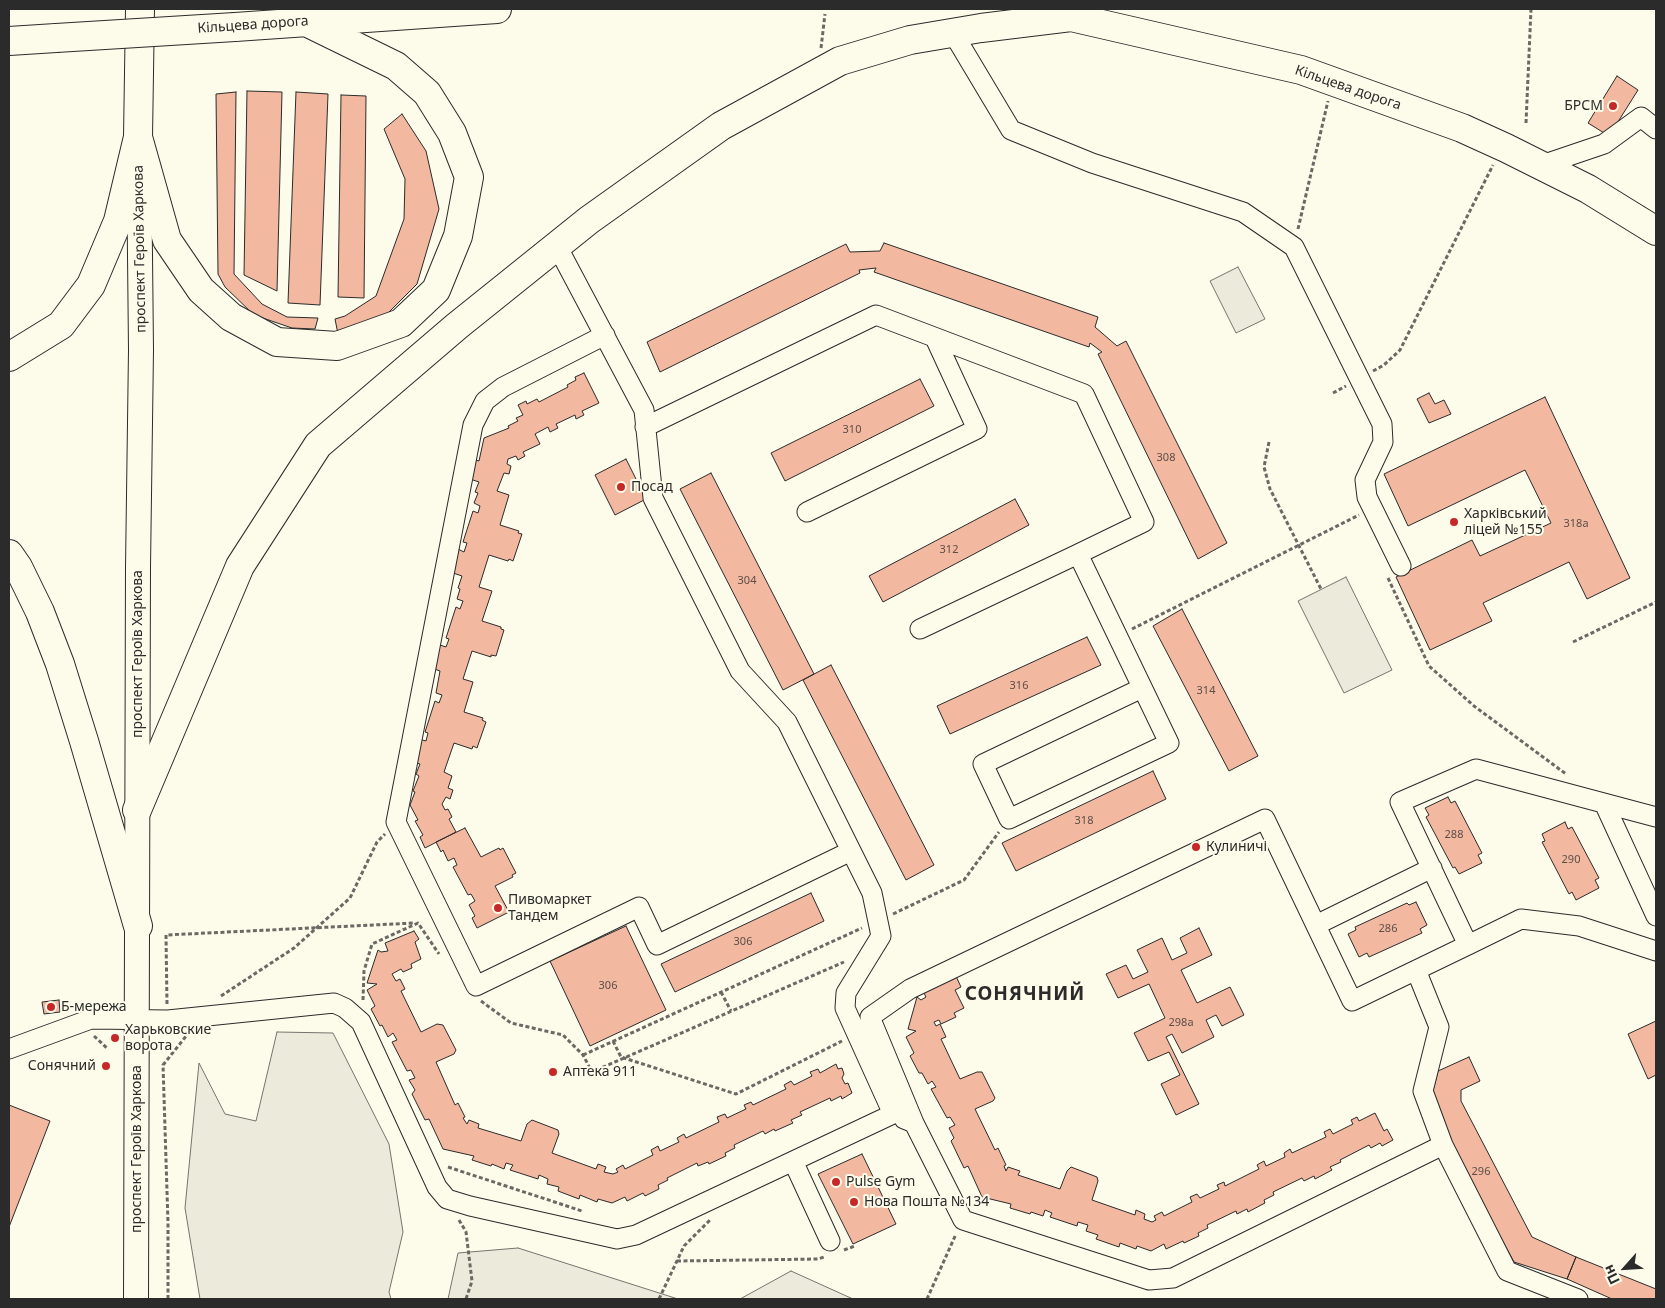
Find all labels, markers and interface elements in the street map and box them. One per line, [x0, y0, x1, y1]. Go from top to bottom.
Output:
street label: Кільцева дорога [197, 13, 309, 37]
street label: Кільцева дорога [1293, 62, 1403, 114]
place label: БРСМ [1564, 98, 1603, 114]
marker: БРСМ [1607, 100, 1619, 112]
street label: проспект Героїв Харкова [130, 165, 150, 333]
house number: 310 [843, 423, 861, 437]
house number: 308 [1157, 451, 1175, 465]
place label: Посад [631, 479, 673, 495]
marker: Посад [615, 481, 627, 493]
place label: Харківський ліцей №155 [1464, 506, 1547, 538]
marker: Харківський ліцей №155 [1448, 516, 1460, 528]
house number: 318а [1564, 517, 1588, 531]
house number: 312 [940, 543, 958, 557]
street label: проспект Героїв Харкова [130, 570, 146, 738]
house number: 304 [738, 574, 756, 588]
house number: 316 [1010, 679, 1028, 693]
house number: 314 [1197, 684, 1215, 698]
house number: 318 [1075, 814, 1093, 828]
house number: 288 [1445, 828, 1463, 842]
place label: Кулиничі [1206, 839, 1267, 855]
marker: Кулиничі [1190, 841, 1202, 853]
house number: 290 [1562, 853, 1580, 867]
place label: Пивомаркет Тандем [508, 892, 591, 924]
marker: Пивомаркет Тандем [492, 902, 504, 914]
house number: 286 [1379, 922, 1397, 936]
house number: 306 [734, 935, 752, 949]
house number: 306 [599, 979, 617, 993]
district label: СОНЯЧНИЙ [964, 984, 1086, 1006]
place label: Б-мережа [61, 999, 127, 1015]
marker: Б-мережа [45, 1001, 57, 1013]
house number: 298а [1169, 1016, 1193, 1030]
place label: Харьковские ворота [125, 1022, 211, 1054]
marker: Харьковские ворота [109, 1032, 121, 1044]
place label: Сонячний [28, 1058, 96, 1074]
marker: Сонячний [100, 1060, 112, 1072]
place label: Аптека 911 [563, 1064, 637, 1080]
street label: проспект Героїв Харкова [129, 1065, 145, 1233]
marker: Аптека 911 [547, 1066, 559, 1078]
house number: 296 [1472, 1165, 1490, 1179]
place label: Pulse Gym [846, 1174, 915, 1190]
marker: Pulse Gym [830, 1176, 842, 1188]
place label: Нова Пошта №134 [864, 1194, 989, 1210]
marker: Нова Пошта №134 [848, 1196, 860, 1208]
north arrow [1600, 1243, 1650, 1293]
text: Пн [1598, 1262, 1624, 1288]

